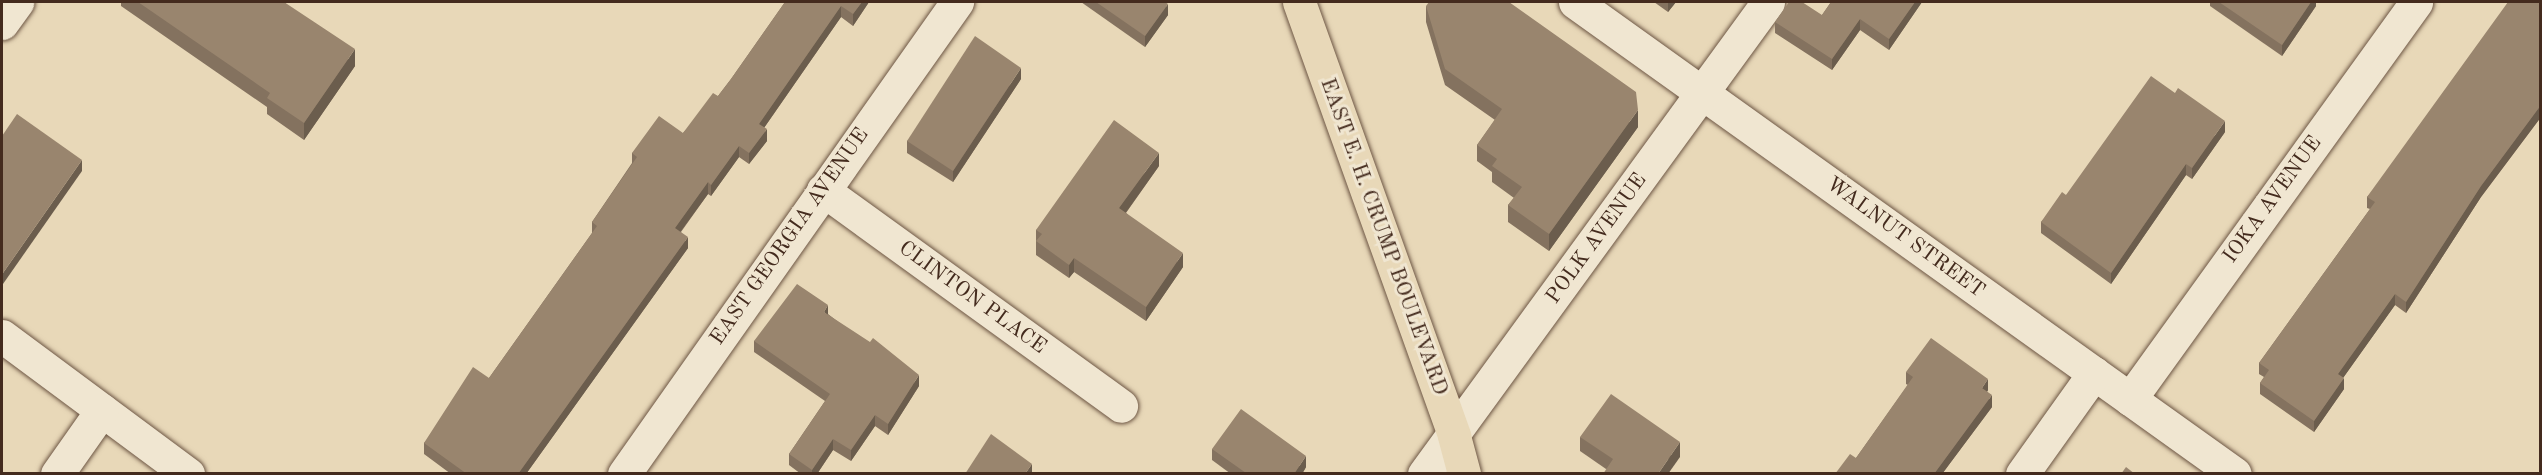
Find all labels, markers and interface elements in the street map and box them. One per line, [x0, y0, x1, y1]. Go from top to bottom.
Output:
street label: EAST E. H. CRUMP BOULEVARD [1314, 75, 1452, 399]
street label: EAST GEORGIA AVENUE [705, 124, 875, 350]
street label: IOKA AVENUE [2218, 131, 2328, 269]
street label: POLK AVENUE [1541, 169, 1653, 309]
street label: WALNUT STREET [1821, 172, 1989, 304]
street label: CLINTON PLACE [893, 236, 1051, 360]

